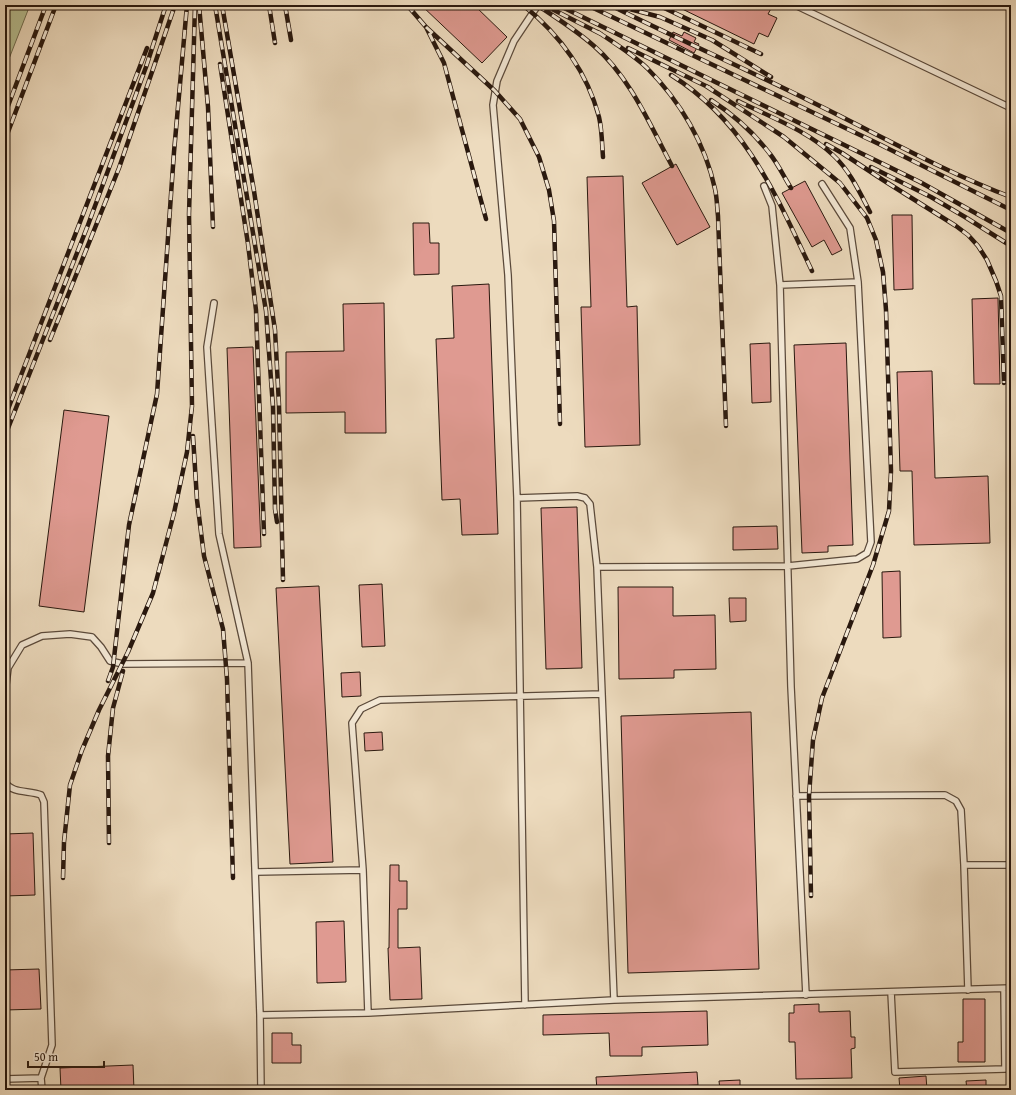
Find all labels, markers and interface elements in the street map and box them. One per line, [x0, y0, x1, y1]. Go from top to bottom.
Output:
scale bar [28, 1043, 104, 1069]
text: 50 m [34, 1048, 58, 1065]

